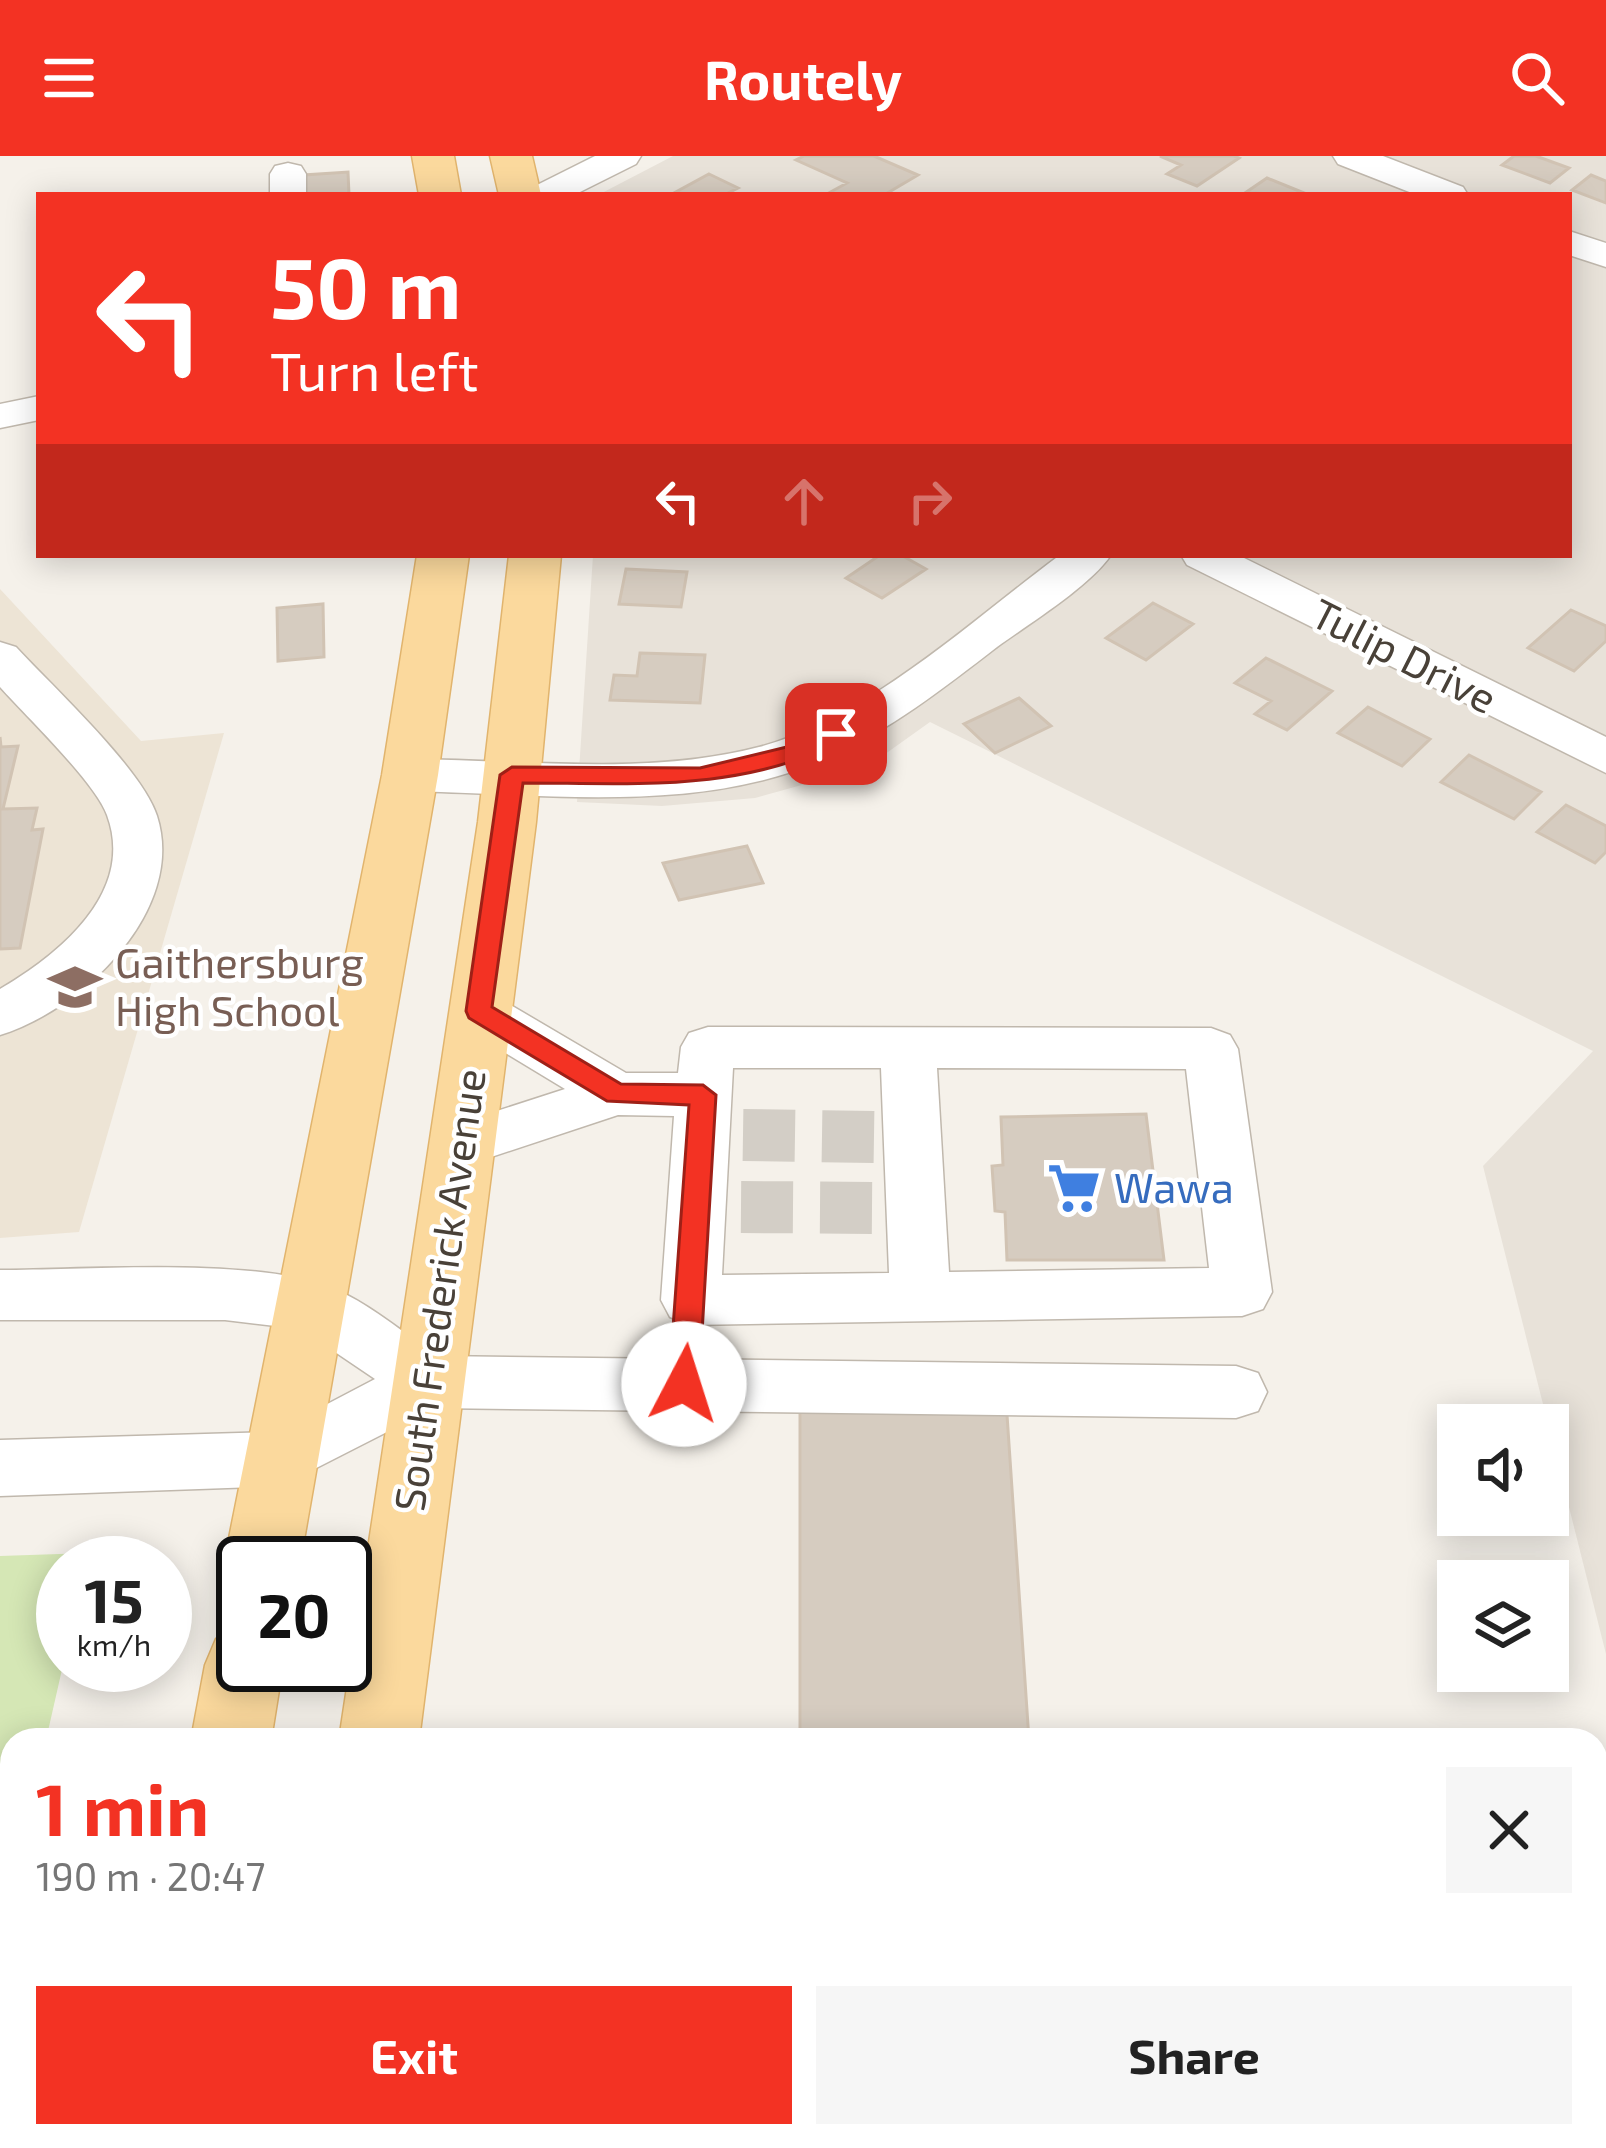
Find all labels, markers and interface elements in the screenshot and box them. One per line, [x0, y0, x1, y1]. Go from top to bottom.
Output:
icon: menu [36, 45, 102, 111]
icon: search [1504, 45, 1570, 111]
text: Routely [704, 46, 902, 111]
text: 50 m [270, 235, 462, 336]
icon: left [72, 240, 228, 396]
text: Turn left [270, 337, 479, 402]
icon: left [645, 468, 711, 534]
icon: ahead [771, 468, 837, 534]
icon: right [897, 468, 963, 534]
street label: Tulip Drive [1304, 586, 1506, 722]
pin [785, 683, 887, 785]
icon: arrive [803, 701, 869, 767]
place label: Gaithersburg High School [115, 936, 364, 1034]
school or university icon: Gaithersburg High School [46, 958, 104, 1016]
street label: South Frederick Avenue [382, 1065, 494, 1514]
supermarket icon: Wawa [1045, 1159, 1103, 1217]
place label: Wawa [1114, 1161, 1234, 1211]
position arrow [621, 1321, 747, 1447]
map controls [1437, 1404, 1569, 1692]
button: sound [1437, 1404, 1569, 1536]
speed limit sign: 20 [216, 1536, 372, 1692]
button: layers [1437, 1560, 1569, 1692]
text: 15 [84, 1563, 144, 1635]
text: km/h [77, 1626, 151, 1662]
text: 1 min [36, 1764, 209, 1850]
button: close [1446, 1767, 1572, 1893]
text: 190 m · 20:47 [36, 1852, 265, 1899]
button: Exit [36, 1986, 792, 2124]
button: Share [816, 1986, 1572, 2124]

